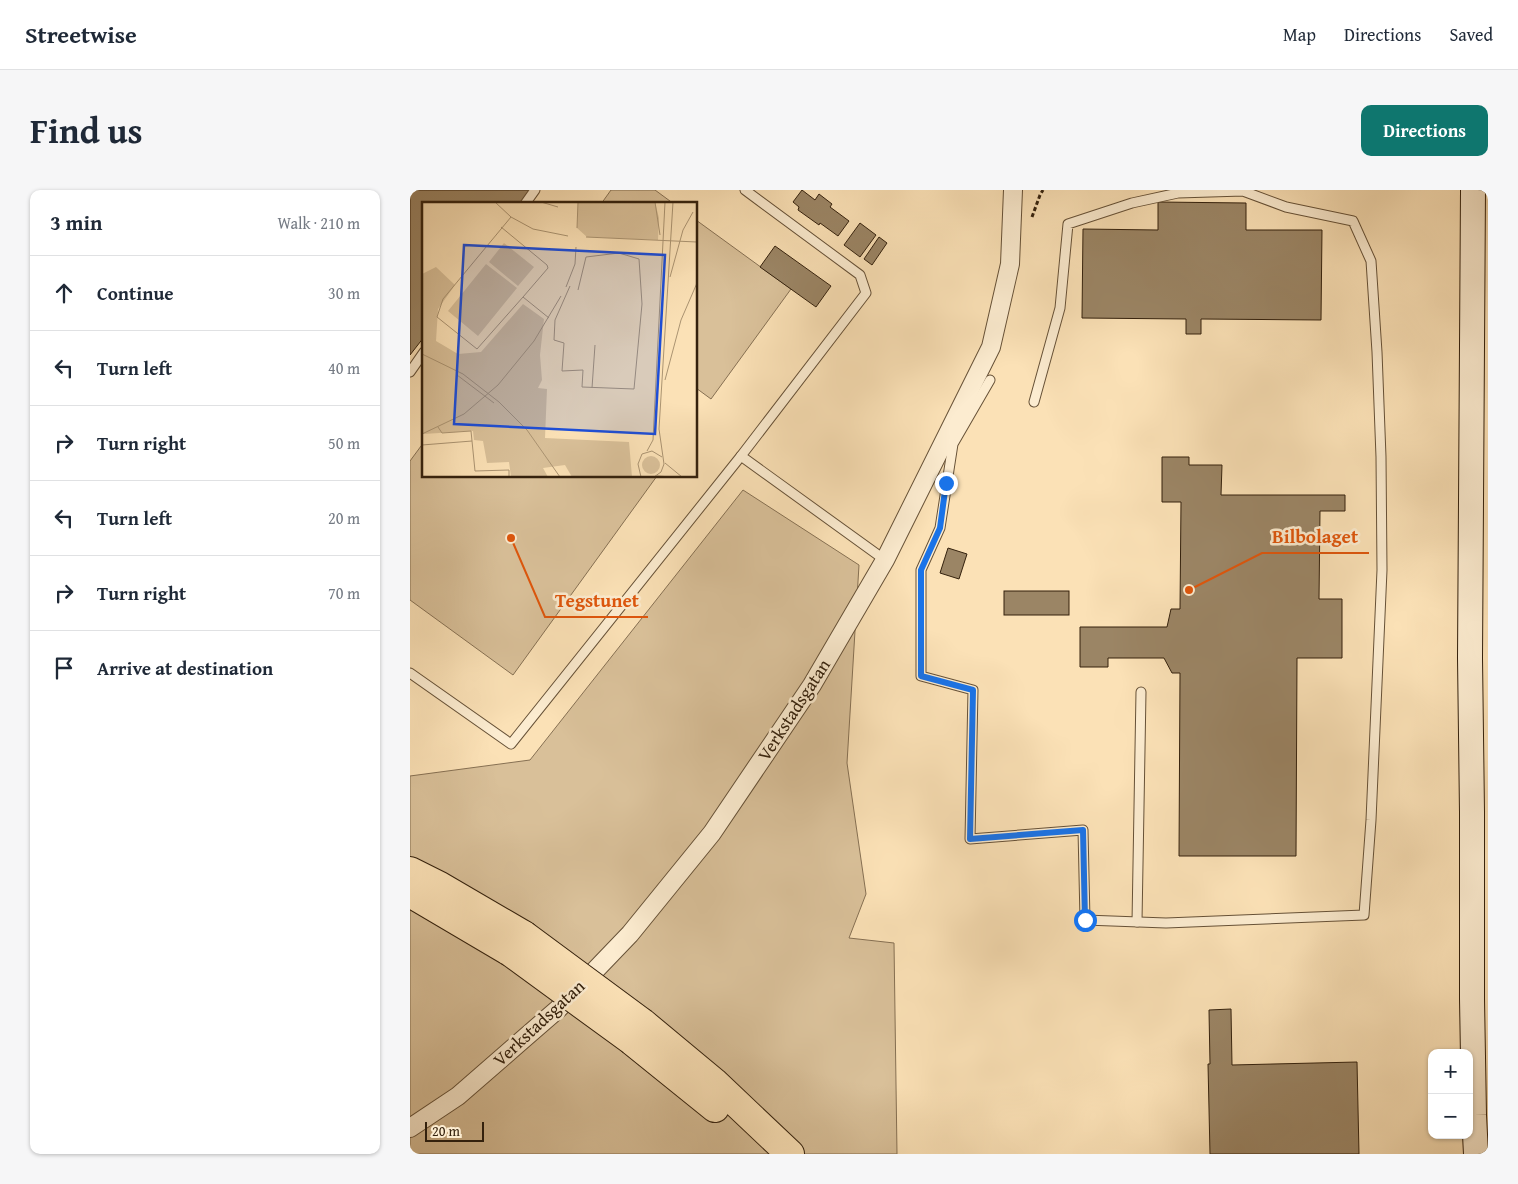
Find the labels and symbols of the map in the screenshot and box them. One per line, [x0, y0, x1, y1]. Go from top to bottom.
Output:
inset map [422, 202, 698, 478]
route end [935, 472, 958, 495]
callout: Bilbolaget [1262, 519, 1369, 553]
text: Bilbolaget [1272, 522, 1359, 550]
callout: Tegstunet [545, 583, 648, 617]
text: Tegstunet [555, 586, 640, 614]
street label: Verkstadsgatan [750, 653, 837, 766]
route start [1074, 909, 1097, 932]
street label: Verkstadsgatan [487, 973, 591, 1072]
scale bar [425, 1119, 484, 1142]

